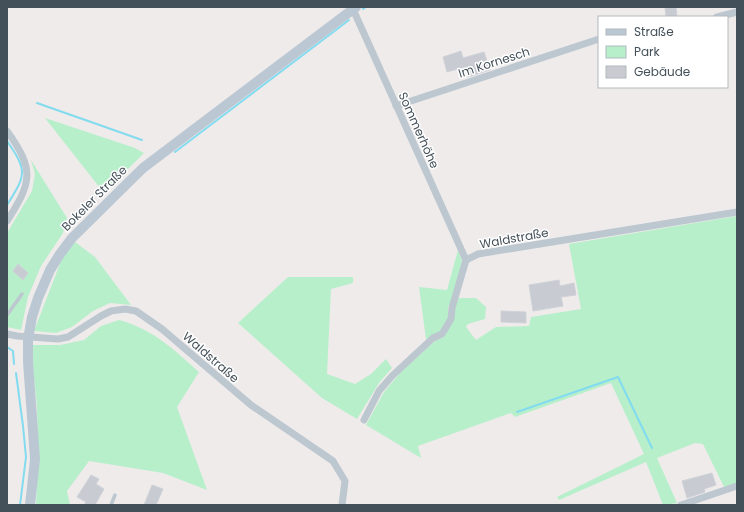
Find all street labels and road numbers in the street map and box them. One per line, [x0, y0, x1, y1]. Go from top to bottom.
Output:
street label: Im Kornesch [456, 42, 532, 82]
street label: Sommerhöhe [395, 89, 443, 171]
street label: Bokeler Straße [57, 161, 131, 235]
street label: Waldstraße [478, 224, 550, 252]
street label: Waldstraße [179, 328, 243, 386]

